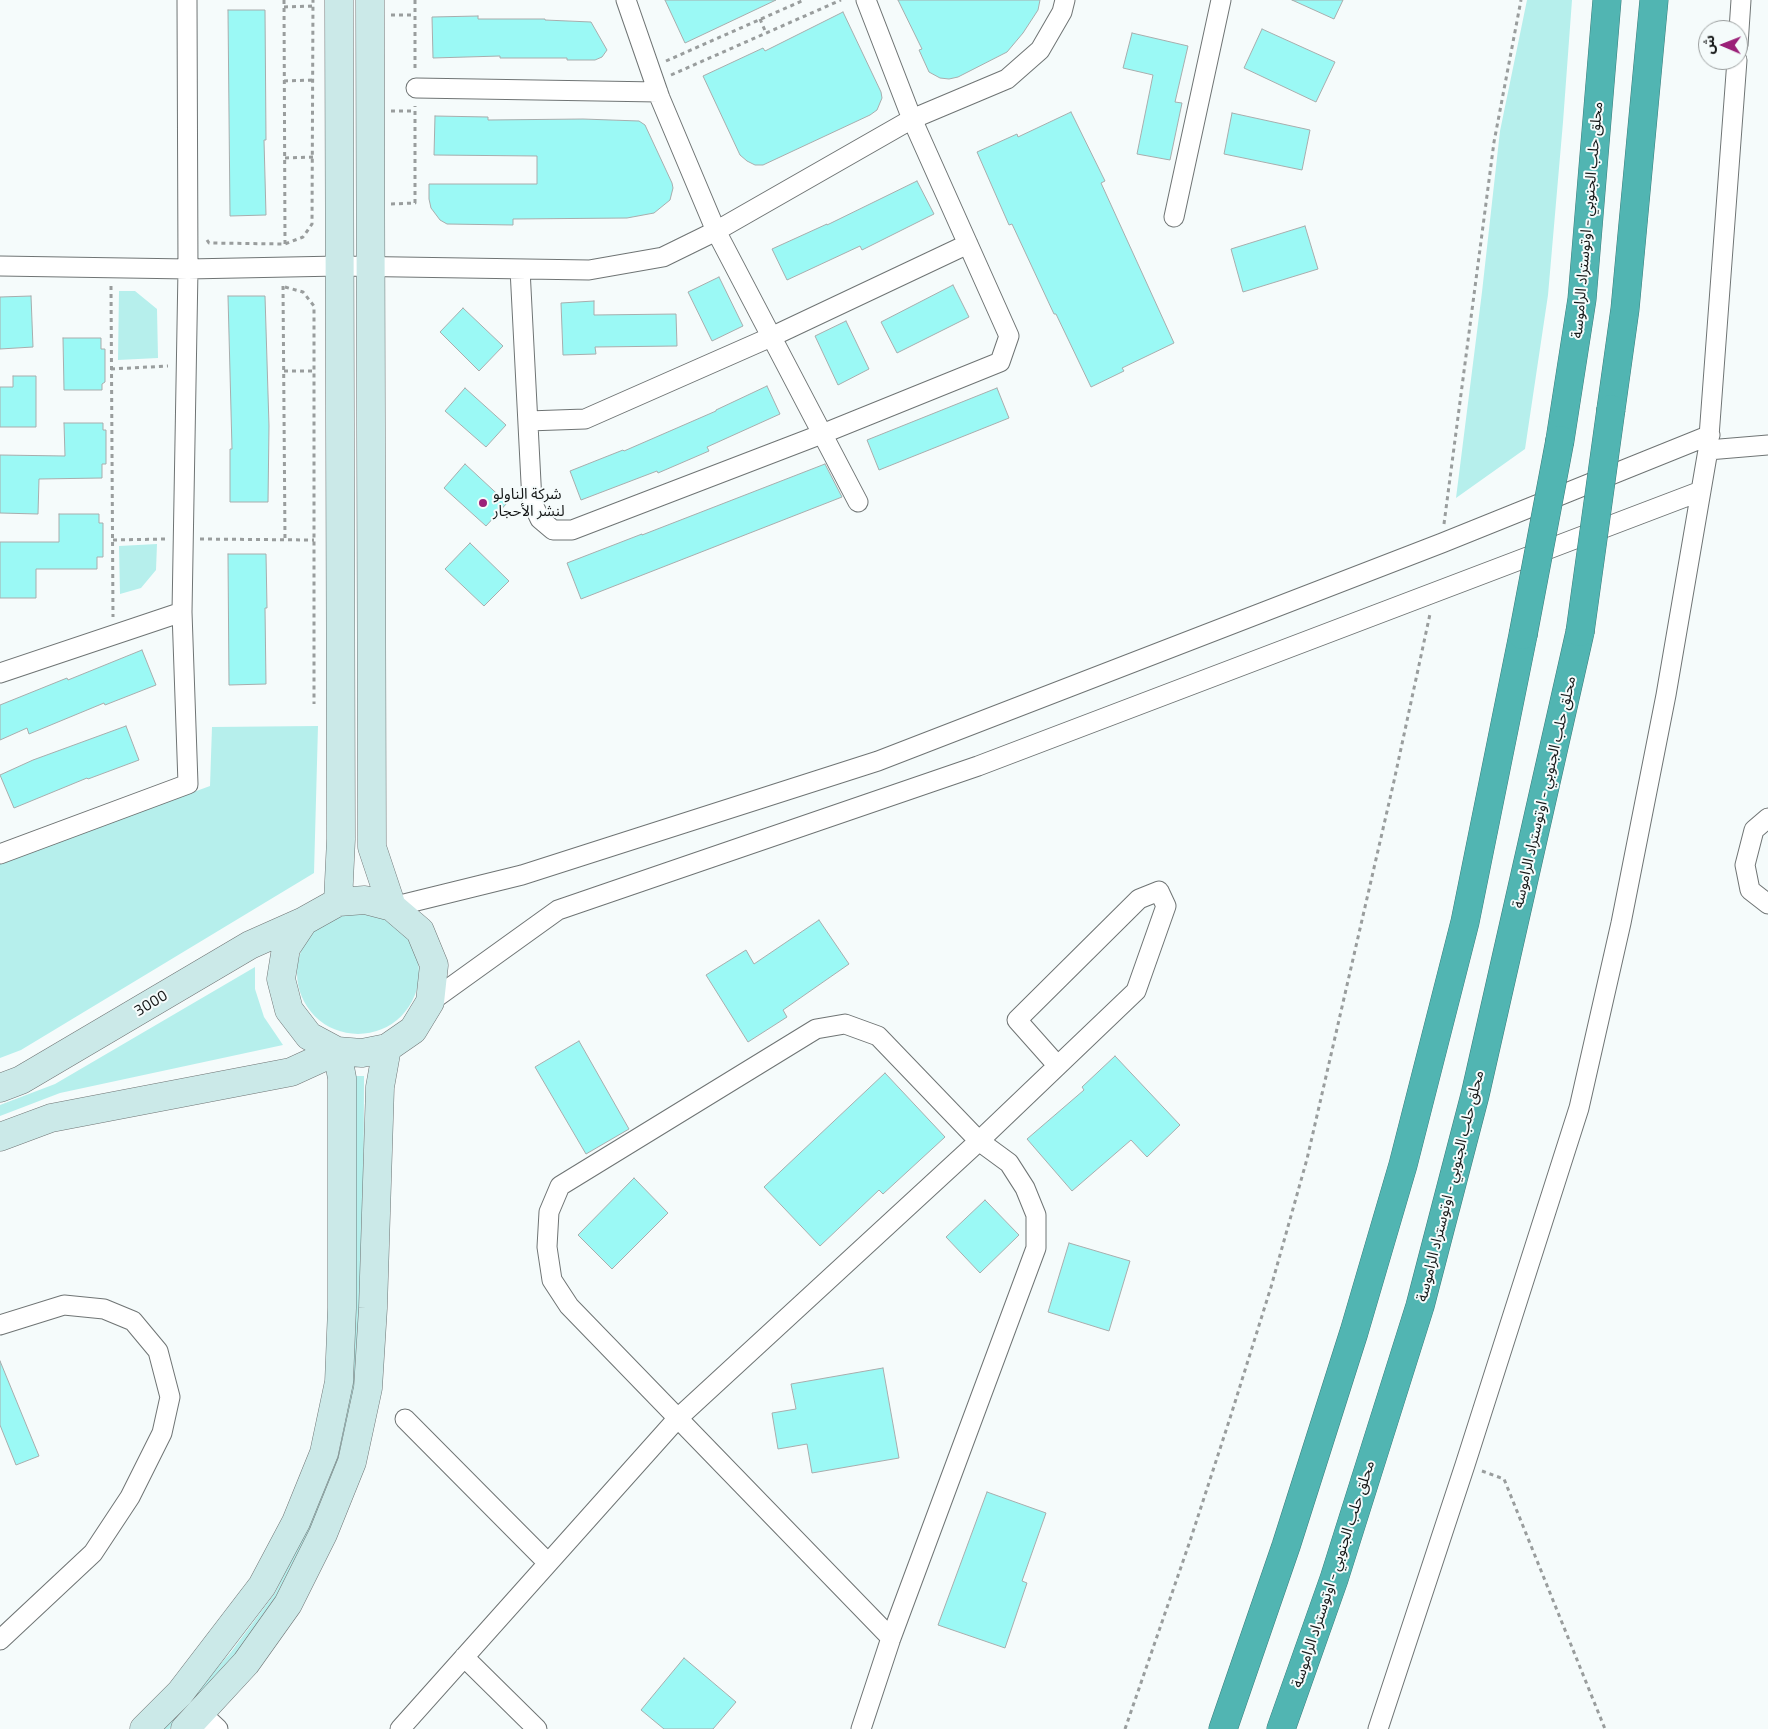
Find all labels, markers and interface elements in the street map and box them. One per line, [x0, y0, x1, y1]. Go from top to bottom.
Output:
north arrow [1698, 20, 1748, 70]
text: ش [1700, 35, 1717, 54]
street label: محلق حلب الجنوبي - اوتوستراد الراموسة [1568, 101, 1606, 339]
place label: شركة الناولو لنشر الأحجار [493, 485, 565, 520]
marker: شركة الناولو لنشر الأحجار [477, 497, 489, 509]
street label: محلق حلب الجنوبي - اوتوستراد الراموسة [1508, 674, 1580, 910]
street label: 3000 [131, 986, 171, 1020]
street label: محلق حلب الجنوبي - اوتوستراد الراموسة [1413, 1069, 1487, 1303]
street label: محلق حلب الجنوبي - اوتوستراد الراموسة [1288, 1458, 1378, 1690]

